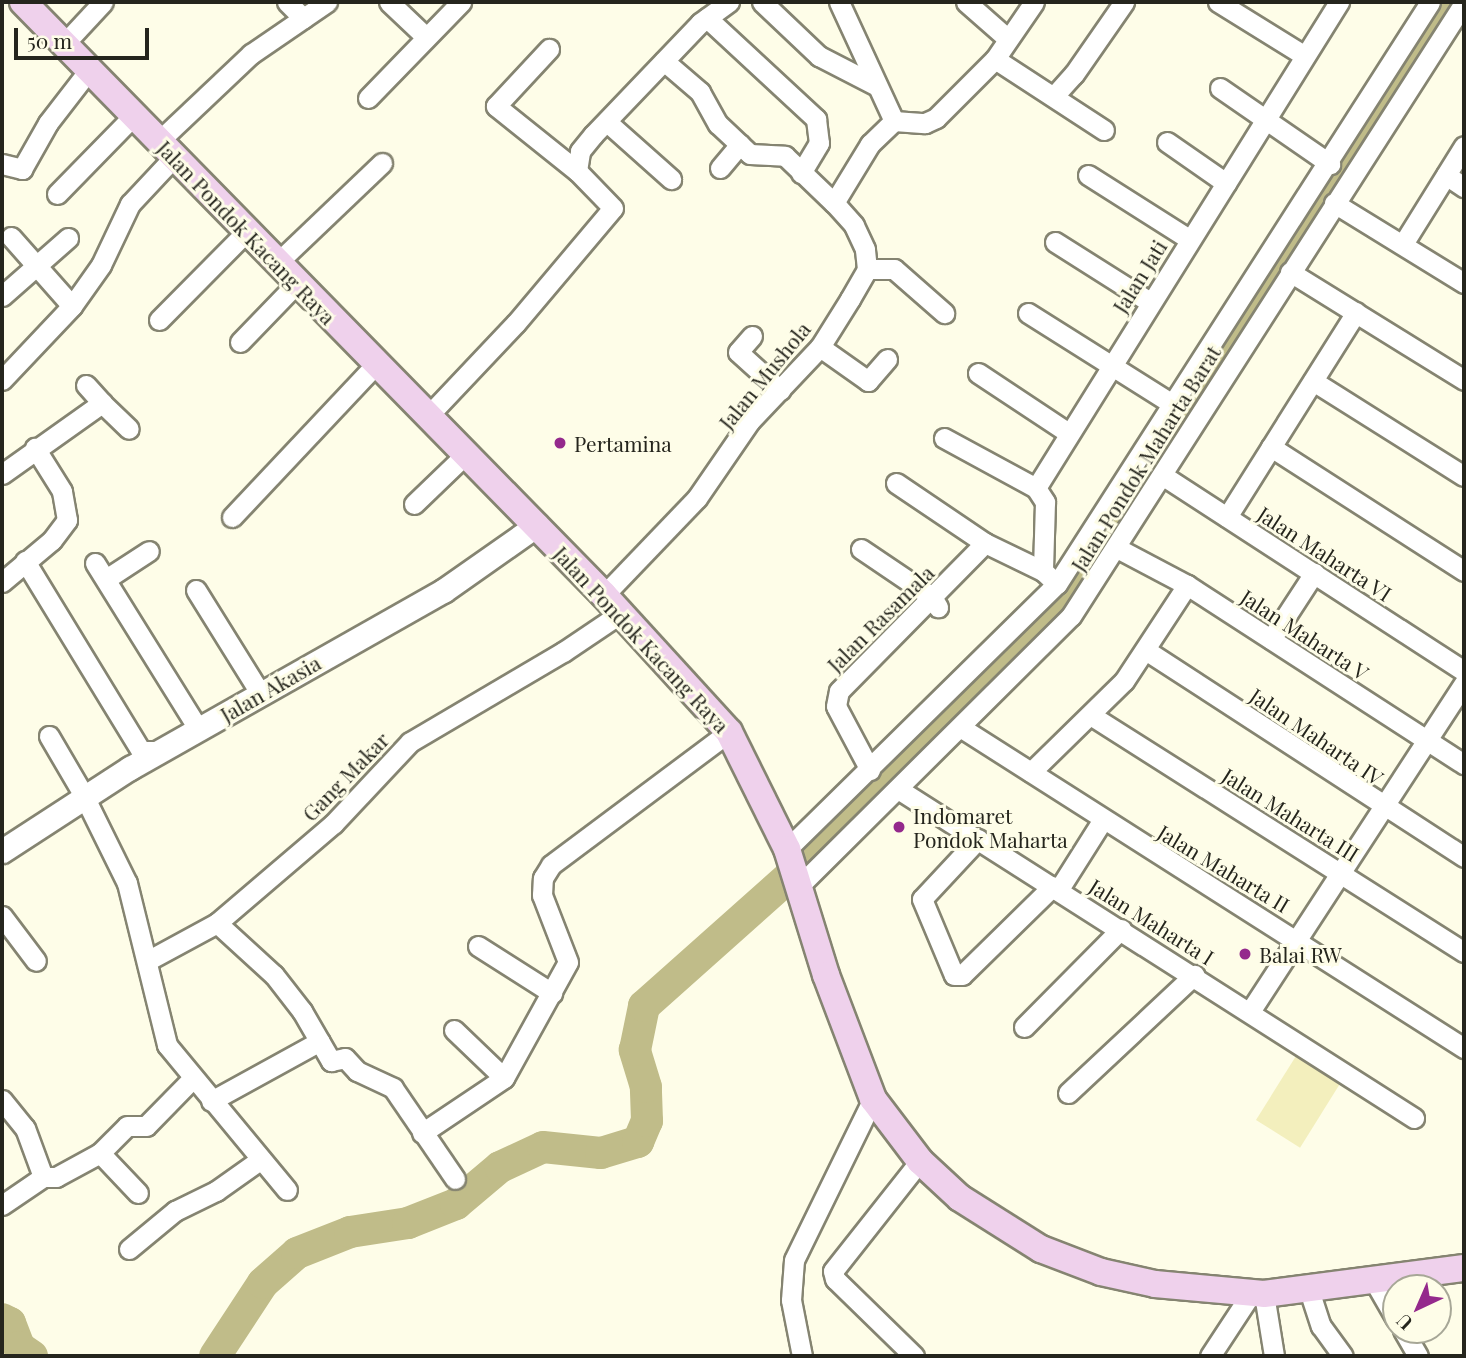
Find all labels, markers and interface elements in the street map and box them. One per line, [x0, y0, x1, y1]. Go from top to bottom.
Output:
scale bar [18, 14, 152, 58]
text: 50 m [27, 26, 72, 54]
street label: Jalan Pondok Kacang Raya [153, 135, 341, 329]
street label: Jalan Jati [1107, 235, 1171, 317]
street label: Jalan Mushola [713, 316, 815, 434]
street label: Jalan Pondok Maharta Barat [1065, 340, 1225, 576]
place label: Pertamina [574, 430, 672, 456]
marker: Pertamina [552, 435, 568, 451]
street label: Jalan Maharta VI [1253, 500, 1397, 606]
street label: Jalan Pondok Kacang Raya [549, 541, 735, 737]
street label: Jalan Rasamala [821, 559, 939, 677]
street label: Jalan Maharta V [1236, 583, 1374, 685]
street label: Jalan Akasia [215, 649, 325, 727]
street label: Jalan Maharta IV [1246, 682, 1388, 790]
street label: Gang Makar [296, 726, 394, 826]
street label: Jalan Maharta III [1218, 762, 1364, 866]
place label: Indomaret Pondok Maharta [913, 802, 1068, 852]
marker: Indomaret Pondok Maharta [891, 819, 907, 835]
street label: Jalan Maharta II [1154, 819, 1294, 917]
street label: Jalan Maharta I [1085, 873, 1219, 969]
place label: Balai RW [1259, 941, 1342, 967]
marker: Balai RW [1237, 946, 1253, 962]
north arrow [1382, 1274, 1452, 1344]
text: U [1390, 1309, 1418, 1337]

